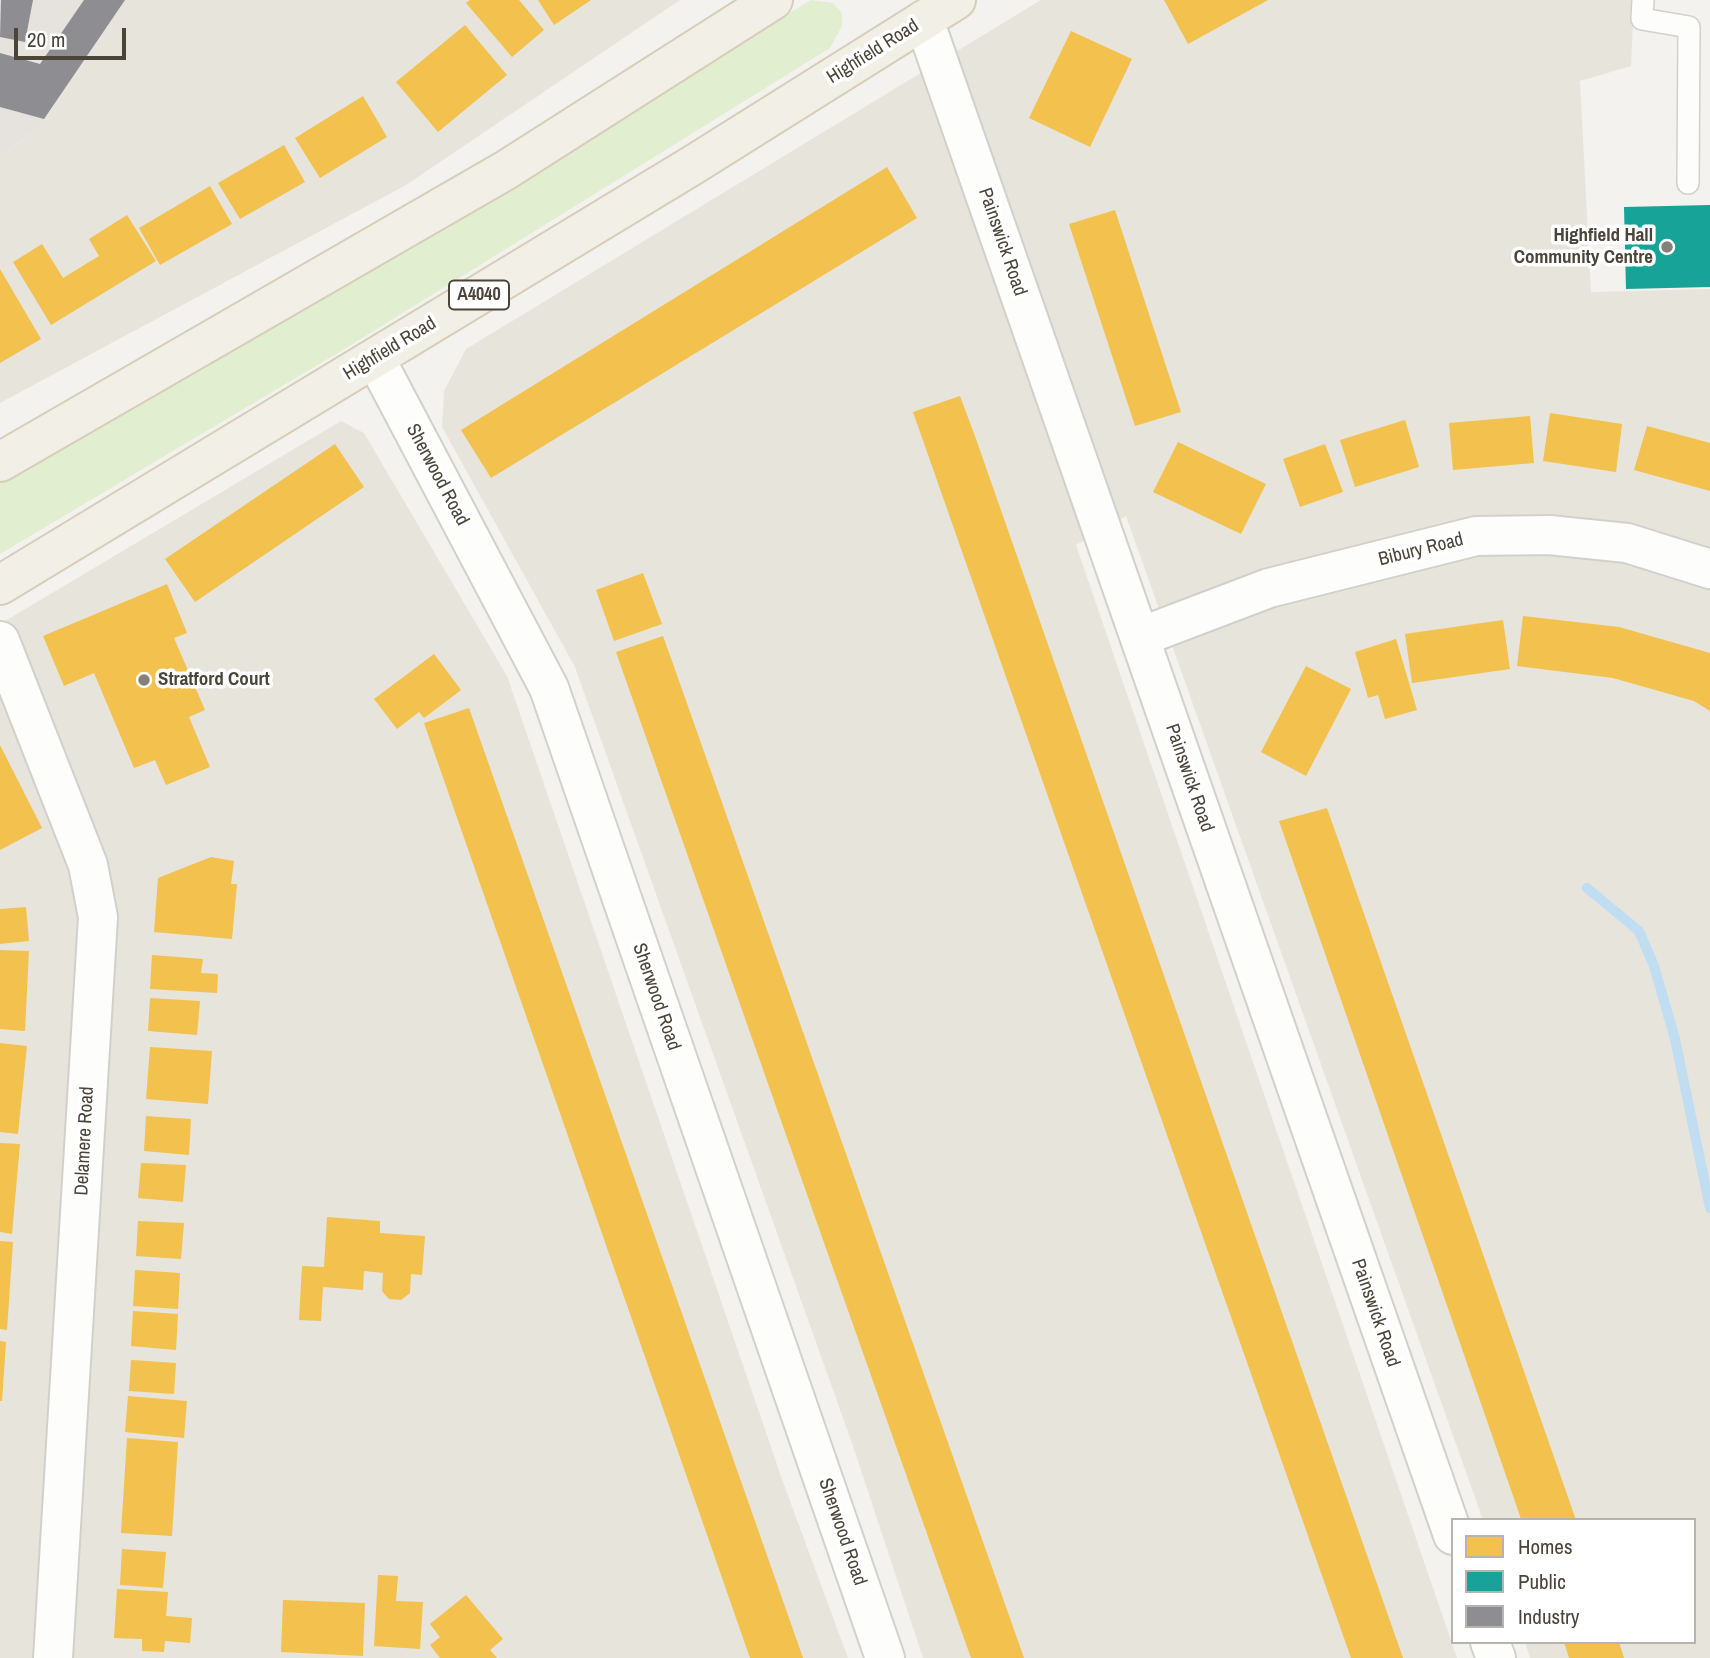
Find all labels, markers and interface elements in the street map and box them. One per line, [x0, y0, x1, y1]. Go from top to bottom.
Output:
scale bar [18, 14, 130, 58]
street label: Highfield Road [823, 15, 923, 89]
text: 20 m [27, 25, 65, 54]
street label: Painswick Road [973, 185, 1031, 299]
place label: Highfield Hall Community Centre [1514, 225, 1653, 269]
marker: Highfield Hall Community Centre [1659, 239, 1675, 255]
road number: A4040 [449, 281, 509, 310]
street label: Highfield Road [340, 312, 440, 386]
street label: Sherwood Road [401, 420, 473, 530]
street label: Bibury Road [1376, 528, 1466, 572]
place label: Stratford Court [158, 669, 270, 691]
marker: Stratford Court [136, 672, 152, 688]
street label: Painswick Road [1160, 721, 1218, 835]
street label: Sherwood Road [627, 940, 685, 1054]
street label: Delamere Road [71, 1086, 99, 1196]
street label: Painswick Road [1346, 1256, 1404, 1370]
street label: Sherwood Road [813, 1475, 871, 1589]
legend [1451, 1518, 1696, 1644]
text: Homes [1518, 1532, 1573, 1561]
text: Public [1518, 1567, 1566, 1596]
text: Industry [1518, 1602, 1579, 1631]

